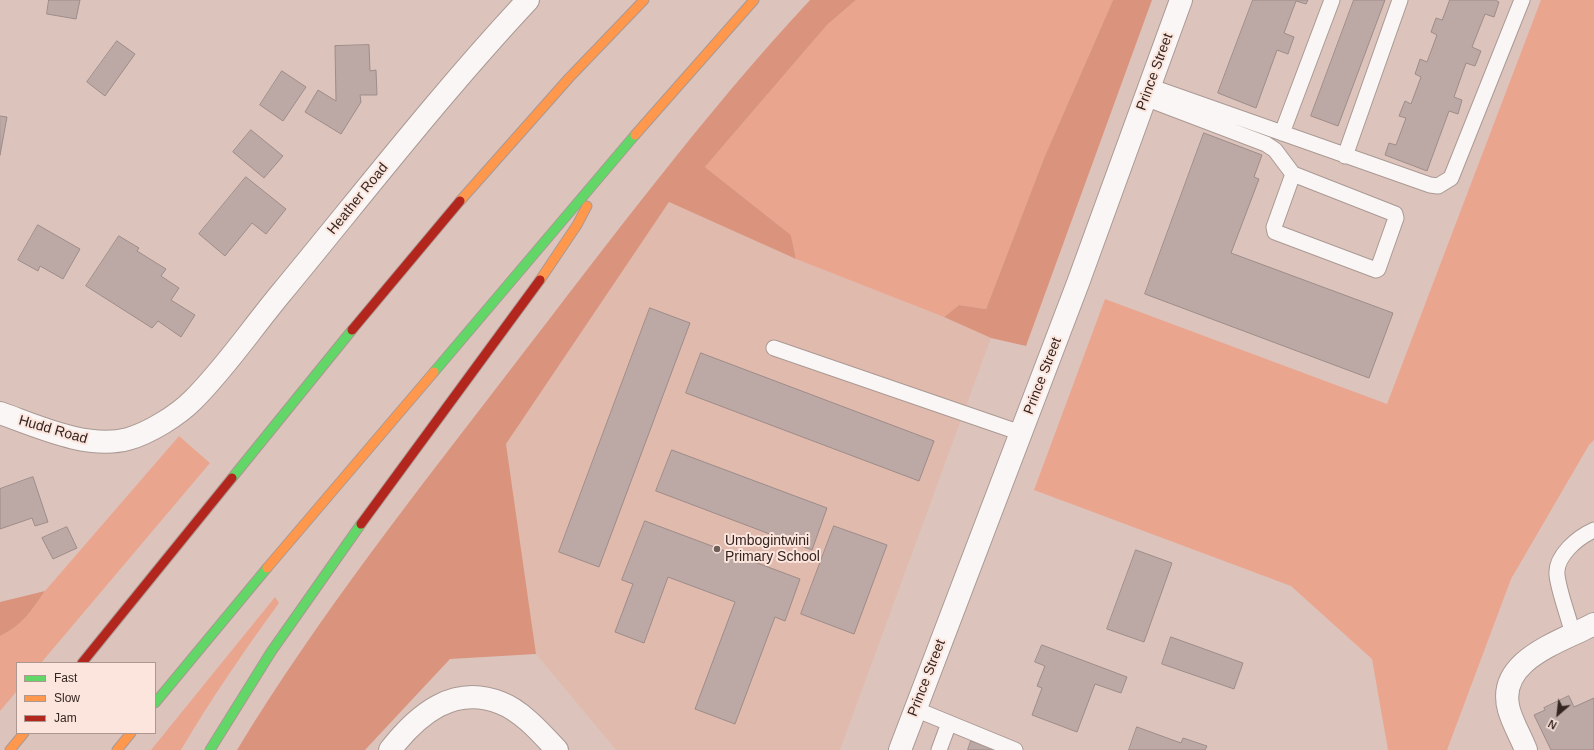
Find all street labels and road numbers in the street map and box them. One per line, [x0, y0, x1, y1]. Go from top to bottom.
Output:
street label: Prince Street [1133, 31, 1177, 113]
street label: Heather Road [324, 160, 392, 238]
street label: Prince Street [1021, 335, 1065, 417]
street label: Hudd Road [17, 412, 89, 448]
street label: Prince Street [905, 637, 949, 719]

